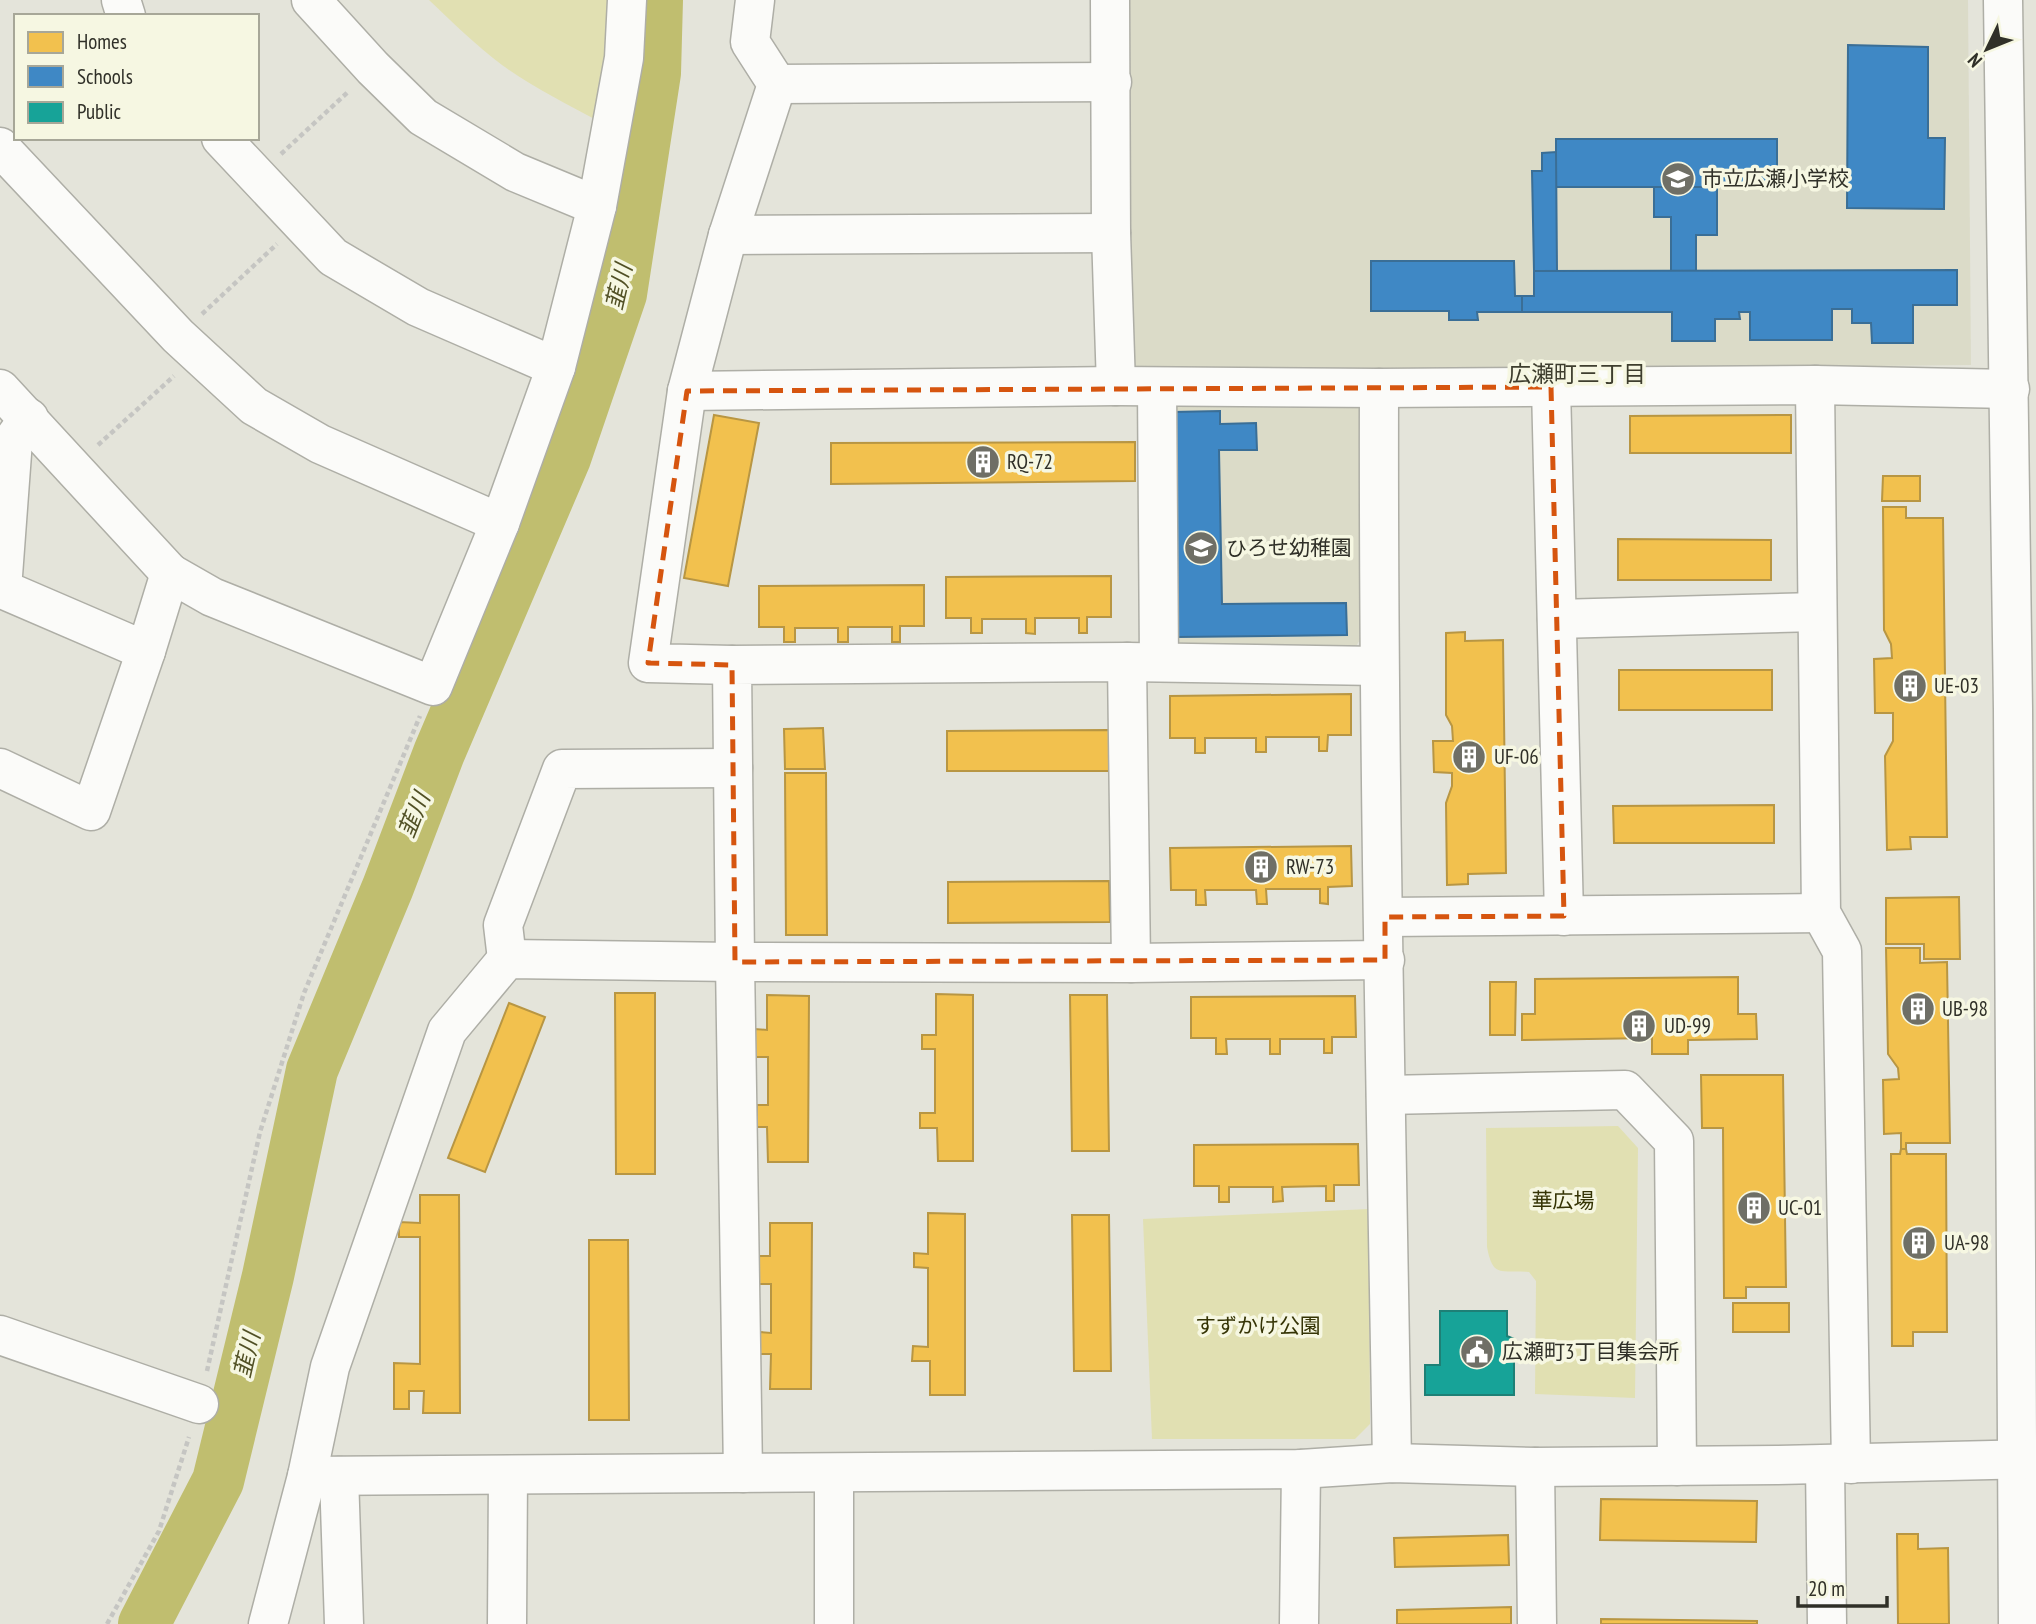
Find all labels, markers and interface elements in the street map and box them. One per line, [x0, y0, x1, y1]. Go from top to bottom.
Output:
legend [14, 14, 259, 140]
north arrow [1952, 14, 2022, 84]
text: Homes [77, 28, 127, 55]
text: N [1962, 49, 1987, 73]
text: Schools [77, 63, 133, 90]
text: Public [77, 98, 122, 125]
school or university icon: 市立広瀬小学校 [1659, 160, 1697, 198]
place label: 市立広瀬小学校 [1702, 165, 1849, 192]
water label: 韮川 [599, 258, 638, 313]
district label: 広瀬町三丁目 [1508, 359, 1646, 388]
building icon: RQ-72 [964, 443, 1002, 481]
place label: RQ-72 [1007, 448, 1053, 475]
school or university icon: ひろせ幼稚園 [1182, 529, 1220, 567]
place label: ひろせ幼稚園 [1226, 534, 1352, 561]
building icon: UE-03 [1891, 667, 1929, 705]
place label: UE-03 [1934, 672, 1979, 699]
building icon: UF-06 [1450, 738, 1488, 776]
place label: UF-06 [1494, 743, 1539, 770]
water label: 韮川 [391, 785, 437, 842]
building icon: RW-73 [1242, 848, 1280, 886]
place label: RW-73 [1286, 853, 1334, 880]
building icon: UB-98 [1899, 990, 1937, 1028]
place label: UB-98 [1942, 995, 1988, 1022]
building icon: UD-99 [1620, 1007, 1658, 1045]
place label: UD-99 [1664, 1012, 1711, 1039]
park label: 華広場 [1532, 1187, 1595, 1214]
building icon: UC-01 [1735, 1189, 1773, 1227]
place label: UC-01 [1778, 1194, 1822, 1221]
building icon: UA-98 [1900, 1224, 1938, 1262]
place label: UA-98 [1944, 1229, 1989, 1256]
park label: すずかけ公園 [1195, 1312, 1321, 1339]
water label: 韮川 [227, 1326, 266, 1381]
public building icon: 広瀬町3丁目集会所 [1458, 1333, 1496, 1371]
place label: 広瀬町3丁目集会所 [1502, 1338, 1679, 1365]
scale bar [1798, 1564, 1887, 1608]
text: 20 m [1808, 1575, 1845, 1602]

